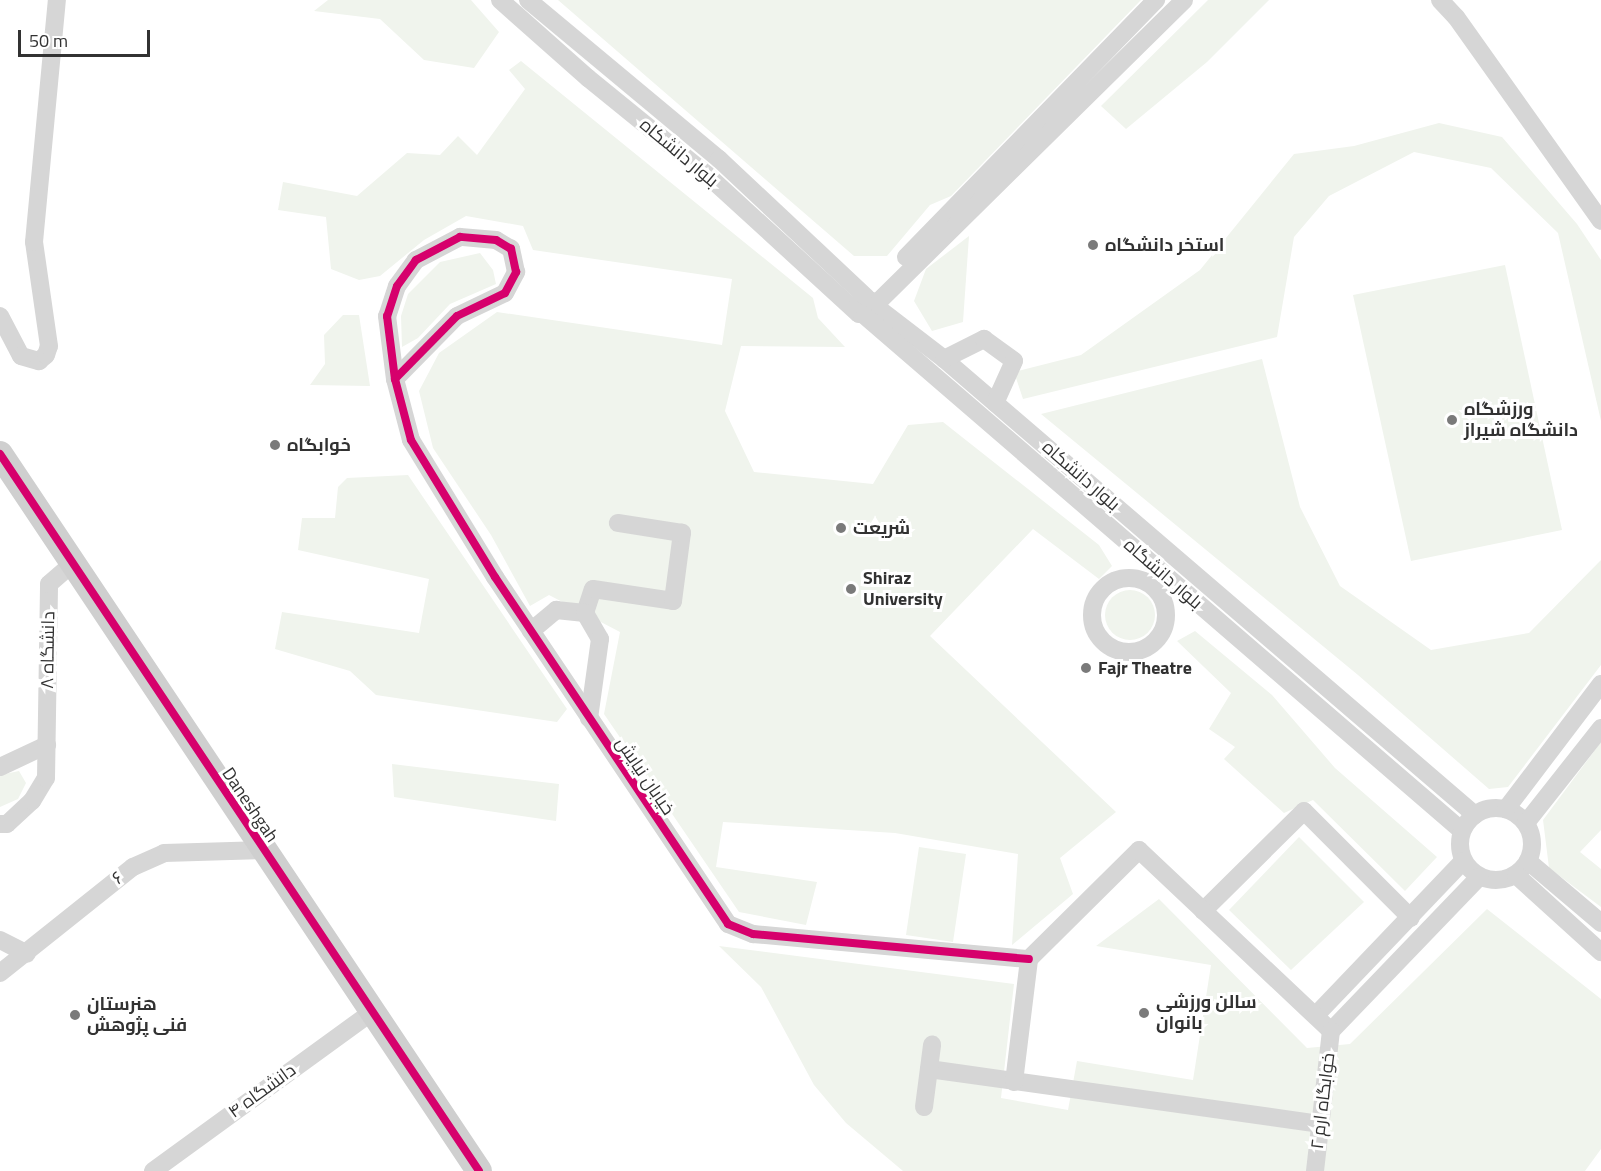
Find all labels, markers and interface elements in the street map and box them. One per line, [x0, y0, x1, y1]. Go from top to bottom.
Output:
scale bar [21, 18, 153, 56]
text: 50 m [29, 27, 68, 54]
street label: بلوار دانشکاه [635, 114, 723, 192]
place label: استخر دانشگاه [1105, 234, 1224, 256]
marker: استخر دانشگاه [1086, 238, 1100, 252]
place label: ورزشگاه دانشگاه شیراز [1464, 399, 1578, 442]
marker: ورزشگاه دانشگاه شیراز [1445, 413, 1459, 427]
place label: خوابگاه [287, 434, 351, 456]
street label: بلوار دانشکاه [1038, 436, 1124, 516]
marker: خوابگاه [268, 438, 282, 452]
place label: شریعت [853, 517, 910, 539]
marker: شریعت [834, 521, 848, 535]
street label: بلوار دانشگاه [1119, 534, 1207, 614]
place label: Shiraz University [863, 568, 943, 610]
marker: Shiraz University [844, 582, 858, 596]
street label: ۸ دانشگاه [37, 611, 59, 689]
place label: Fajr Theatre [1098, 657, 1192, 679]
marker: Fajr Theatre [1079, 661, 1093, 675]
street label: خیابان نیایش [611, 733, 679, 819]
street label: Daneshgah [217, 764, 283, 846]
street label: ۶ [108, 867, 128, 889]
place label: سالن ورزشی بانوان [1156, 992, 1257, 1034]
place label: هنرستان فنی پژوهش [87, 994, 187, 1036]
marker: سالن ورزشی بانوان [1137, 1006, 1151, 1020]
marker: هنرستان فنی پژوهش [68, 1008, 82, 1022]
street label: خوابگاه ارم ۲ [1306, 1052, 1340, 1150]
street label: ۴ دانشگاه [224, 1059, 300, 1123]

